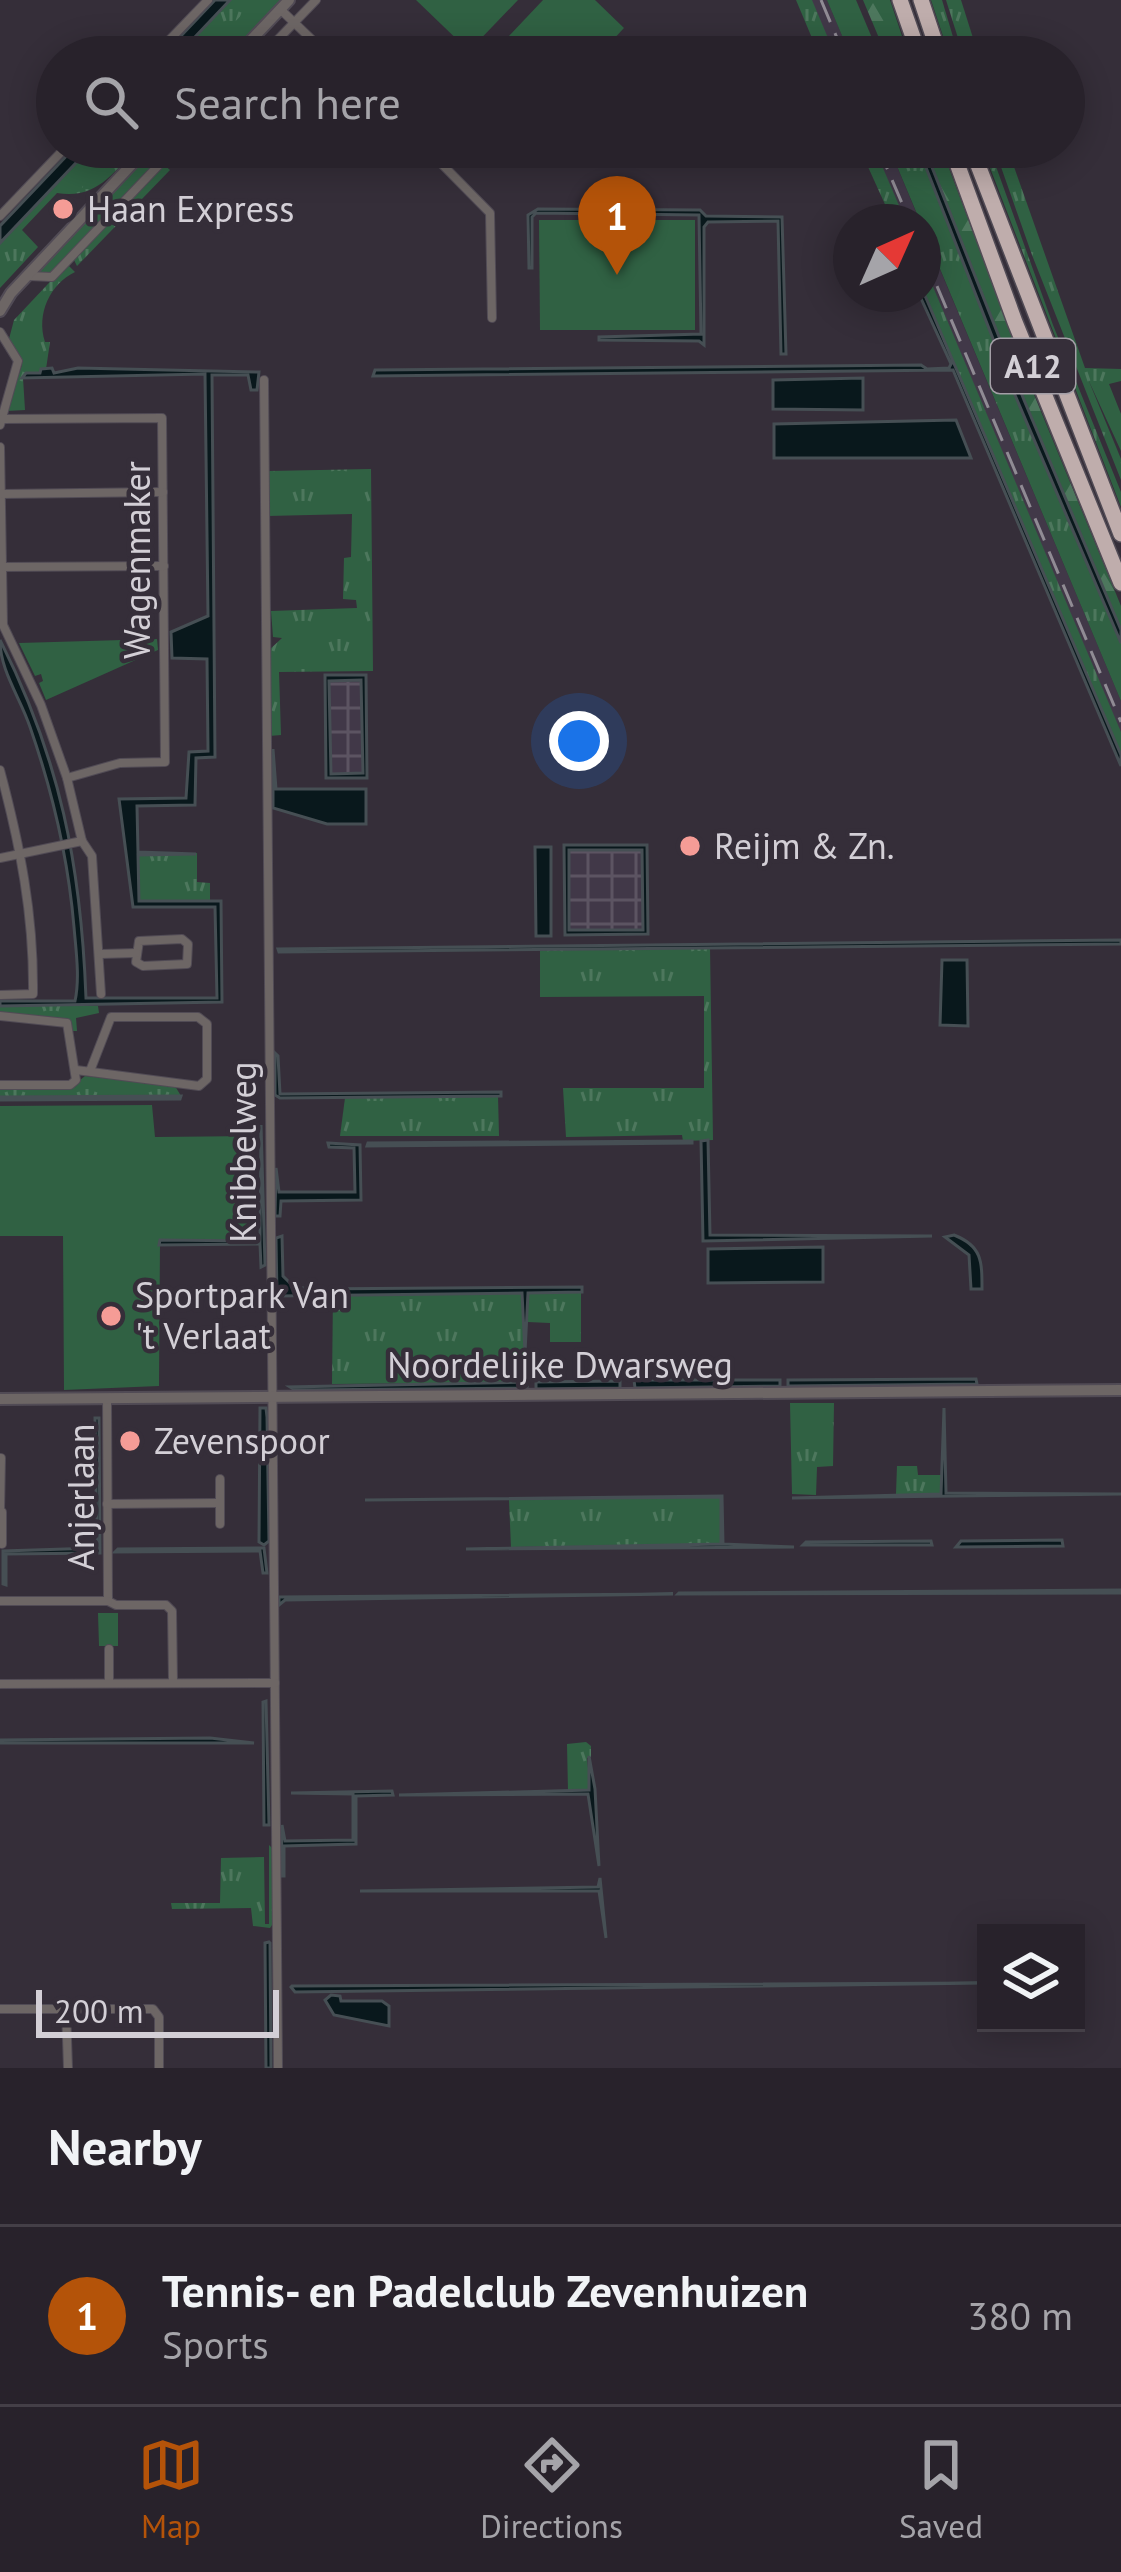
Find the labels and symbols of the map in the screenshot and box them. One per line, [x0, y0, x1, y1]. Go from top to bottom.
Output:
pin: 1 [578, 176, 656, 275]
place label: Haan Express [87, 185, 294, 232]
marker: Haan Express [50, 196, 76, 222]
north arrow [833, 204, 941, 312]
road number: A12 [991, 339, 1075, 393]
street label: Wagenmaker [113, 461, 160, 659]
your location [549, 711, 609, 771]
place label: Reijm & Zn. [714, 822, 894, 869]
marker: Reijm & Zn. [677, 833, 703, 859]
street label: Knibbelweg [219, 1061, 266, 1243]
place label: Sportpark Van 't Verlaat [135, 1271, 349, 1359]
marker: Sportpark Van 't Verlaat [98, 1303, 124, 1329]
street label: Noordelijke Dwarsweg [387, 1341, 733, 1388]
place label: Zevenspoor [154, 1417, 330, 1464]
street label: Anjerlaan [57, 1424, 104, 1570]
marker: Zevenspoor [117, 1428, 143, 1454]
scale bar [36, 1984, 279, 2037]

